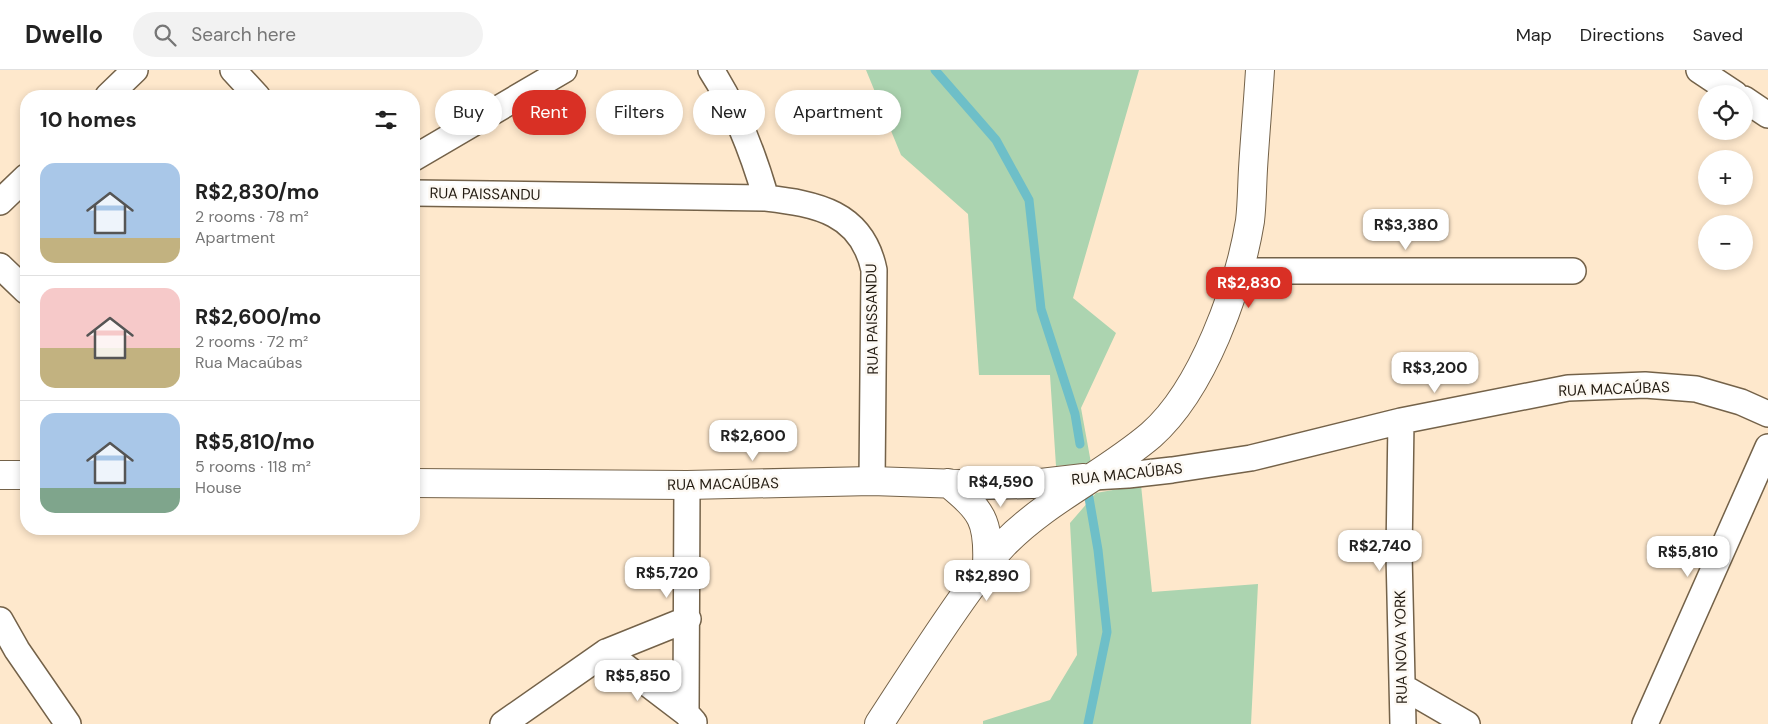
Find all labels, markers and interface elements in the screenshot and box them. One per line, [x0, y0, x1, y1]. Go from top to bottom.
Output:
search box [133, 12, 483, 57]
text: Dwello [25, 19, 103, 50]
icon: search [151, 21, 179, 49]
text: Search here [191, 22, 296, 47]
text: Map [1516, 23, 1552, 47]
text: Directions [1580, 23, 1665, 47]
text: Saved [1693, 23, 1743, 47]
map controls [1698, 85, 1753, 270]
button: locate [1698, 85, 1753, 140]
chip: Buy [435, 90, 502, 135]
chip: Rent [512, 90, 586, 135]
chip: Filters [596, 90, 683, 135]
chip: New [693, 90, 765, 135]
chip: Apartment [775, 90, 901, 135]
text: 10 homes [40, 106, 137, 134]
icon: filters [372, 106, 400, 134]
button: + [1698, 150, 1753, 205]
text: R$2,830/mo [195, 178, 319, 206]
icon: home [80, 183, 140, 243]
street label: RUA PAISSANDU [429, 183, 541, 205]
text: 2 rooms · 78 m² [195, 206, 309, 227]
pin: R$3,380 [1360, 208, 1452, 251]
text: R$3,380 [1374, 214, 1438, 235]
button: − [1698, 215, 1753, 270]
text: Apartment [195, 227, 275, 248]
street label: RUA PAISSANDU [861, 263, 883, 375]
pin: R$2,830 [1203, 266, 1295, 309]
text: R$2,830 [1217, 272, 1281, 293]
text: R$2,600/mo [195, 303, 321, 331]
icon: home [80, 308, 140, 368]
text: 2 rooms · 72 m² [195, 331, 308, 352]
text: Rua Macaúbas [195, 352, 303, 373]
pin: R$3,200 [1389, 352, 1481, 394]
text: R$3,200 [1402, 357, 1468, 378]
street label: RUA MACAÚBAS [1558, 377, 1670, 401]
pin: R$2,600 [707, 420, 799, 462]
text: R$2,600 [720, 425, 786, 446]
text: R$5,810/mo [195, 428, 315, 456]
icon: home [80, 433, 140, 493]
text: 5 rooms · 118 m² [195, 456, 311, 477]
street label: RUA MACAÚBAS [1070, 458, 1184, 490]
pin: R$4,590 [955, 466, 1047, 508]
text: R$4,590 [968, 471, 1034, 492]
street label: RUA MACAÚBAS [667, 473, 779, 495]
text: House [195, 477, 242, 498]
pin: R$2,740 [1334, 530, 1426, 572]
text: R$2,740 [1349, 535, 1411, 556]
pin: R$5,810 [1642, 536, 1734, 578]
text: R$5,810 [1658, 541, 1718, 562]
pin: R$5,720 [621, 556, 713, 599]
pin: R$2,890 [941, 560, 1033, 602]
text: R$5,720 [636, 562, 698, 583]
text: R$2,890 [955, 565, 1019, 586]
street label: RUA NOVA YORK [1390, 590, 1412, 704]
pin: R$5,850 [592, 660, 684, 702]
text: R$5,850 [606, 665, 671, 686]

